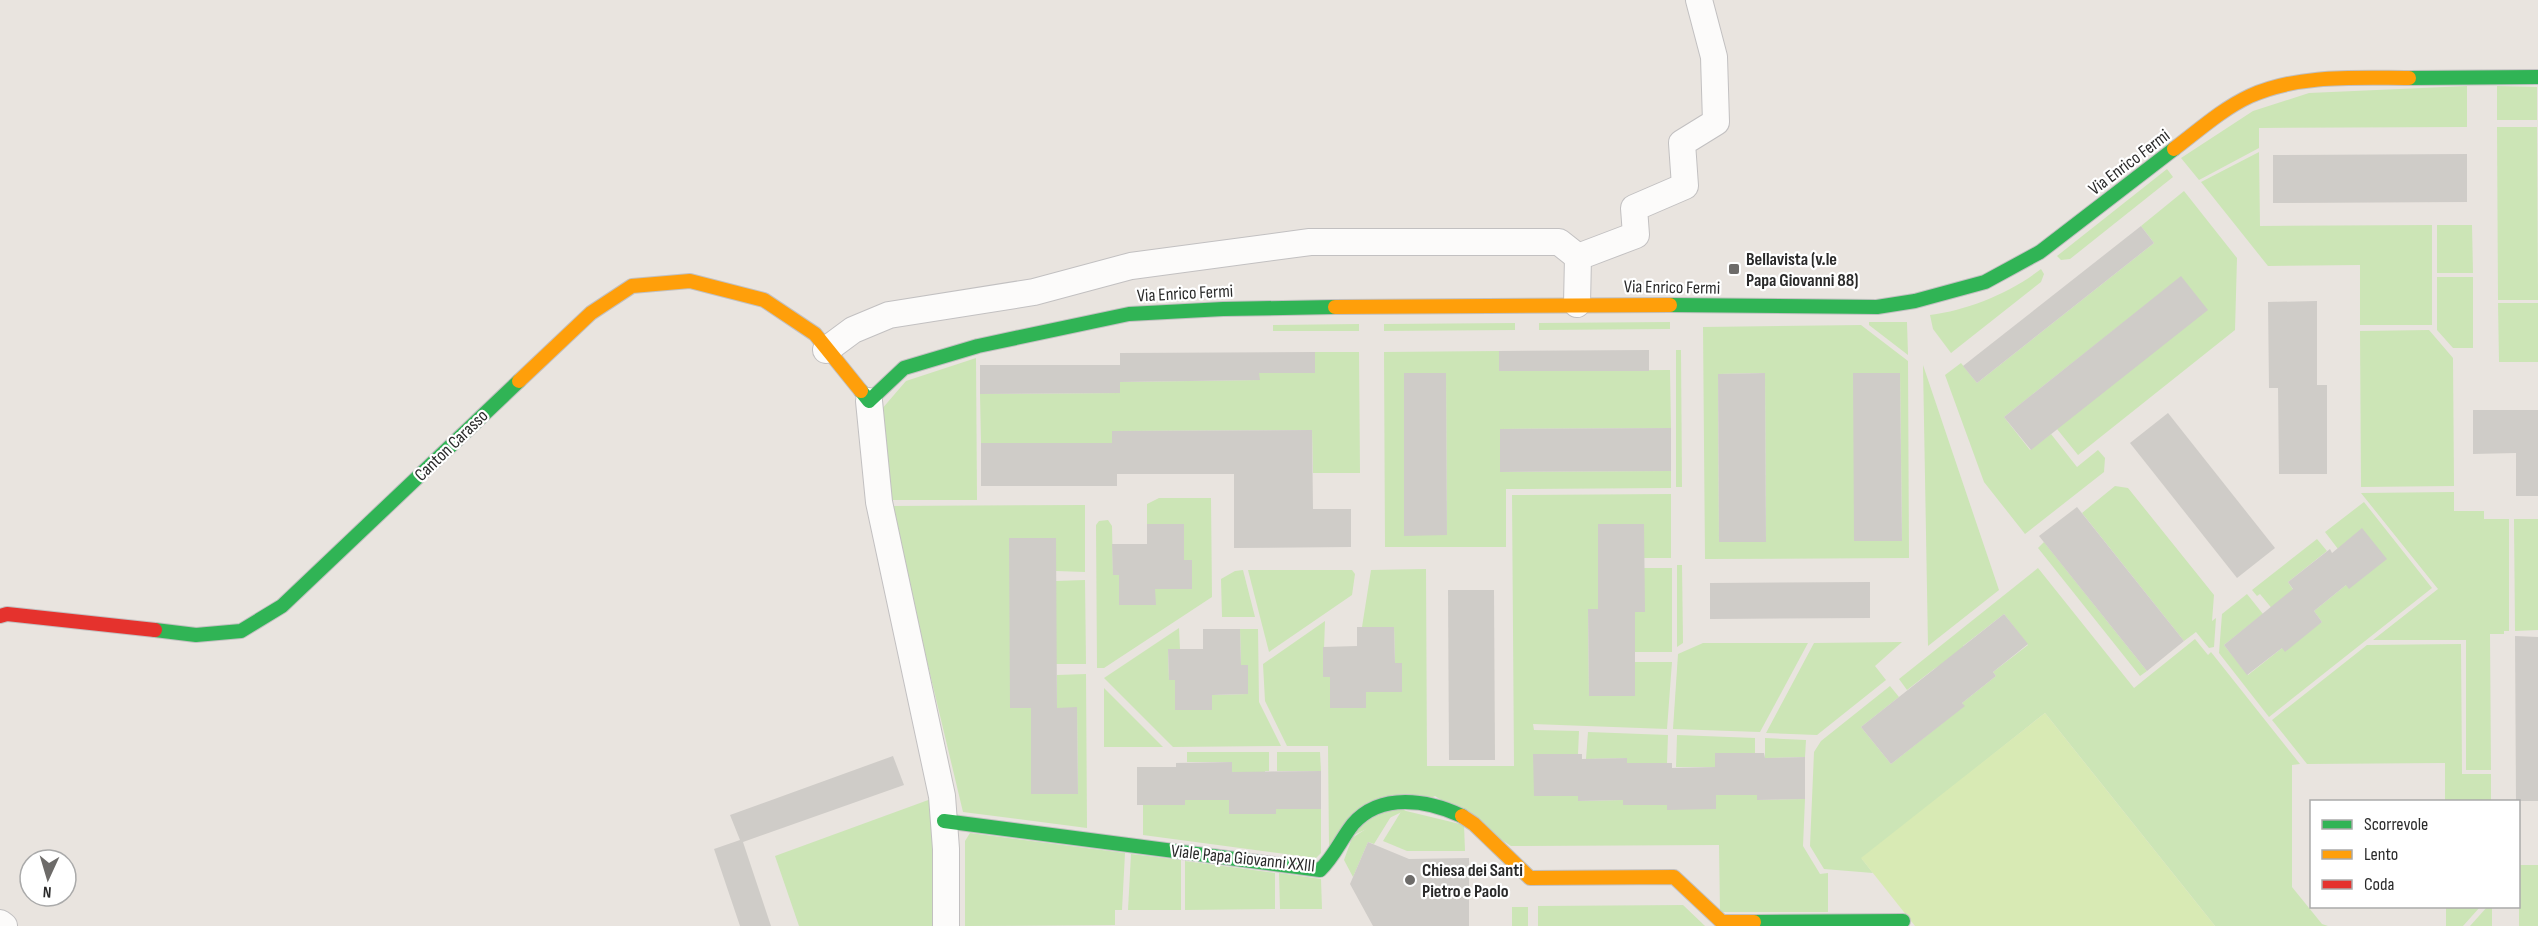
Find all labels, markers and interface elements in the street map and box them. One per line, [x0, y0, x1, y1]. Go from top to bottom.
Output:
street label: Via Enrico Fermi [2085, 125, 2174, 200]
place label: Bellavista (v.le Papa Giovanni 88) [1746, 249, 1858, 291]
marker: Bellavista (v.le Papa Giovanni 88) [1727, 262, 1741, 276]
street label: Via Enrico Fermi [1624, 276, 1720, 299]
street label: Via Enrico Fermi [1136, 280, 1234, 307]
street label: Canton Carasso [410, 405, 492, 486]
legend [2310, 800, 2520, 908]
text: Scorrevole [2364, 814, 2428, 835]
street label: Viale Papa Giovanni XXIII [1170, 840, 1316, 876]
text: Lento [2364, 844, 2398, 865]
north arrow [18, 848, 78, 908]
place label: Chiesa dei Santi Pietro e Paolo [1422, 860, 1523, 902]
marker: Chiesa dei Santi Pietro e Paolo [1403, 873, 1417, 887]
text: Coda [2364, 874, 2395, 895]
text: N [42, 882, 52, 901]

